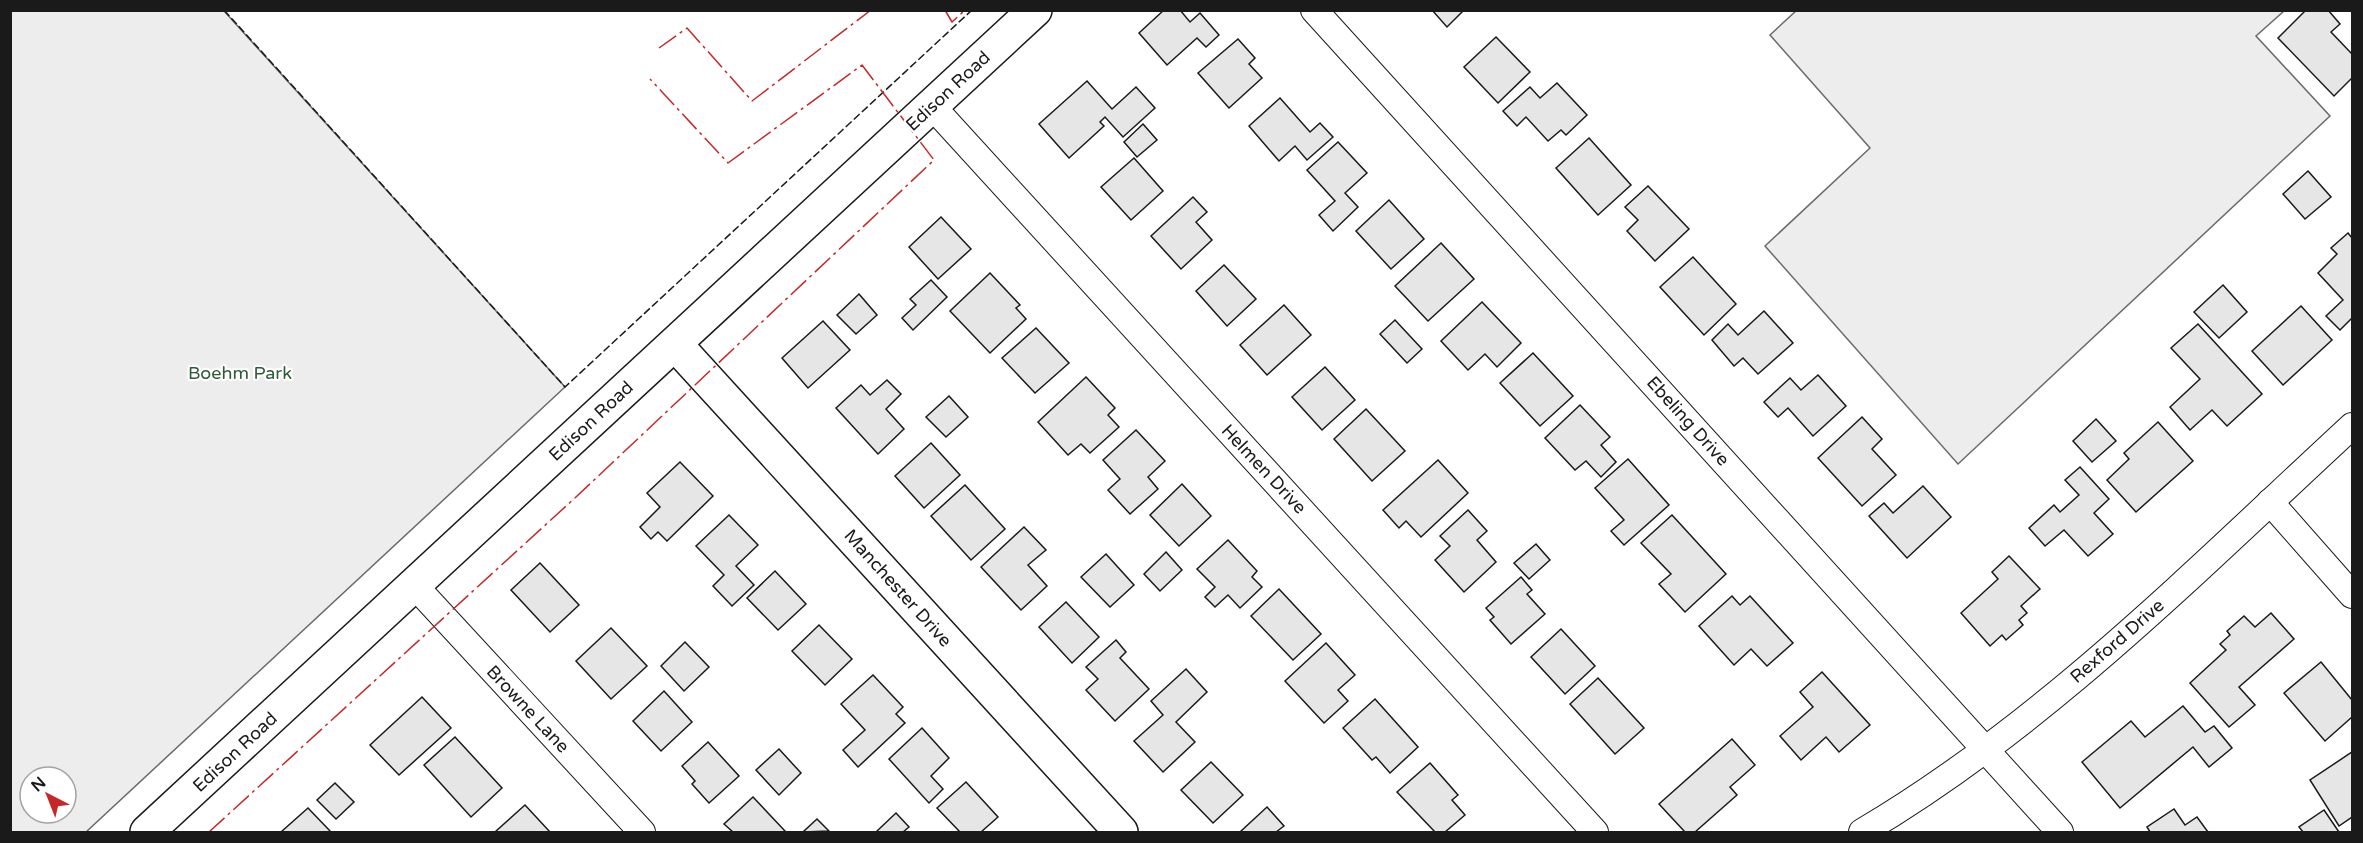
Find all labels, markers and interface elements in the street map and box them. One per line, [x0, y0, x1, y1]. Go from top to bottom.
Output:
street label: Edison Road [901, 46, 995, 136]
park label: Boehm Park [188, 362, 292, 384]
street label: Ebeling Drive [1642, 372, 1734, 470]
street label: Edison Road [544, 376, 638, 466]
street label: Helmen Drive [1217, 420, 1311, 518]
street label: Manchester Drive [839, 525, 957, 651]
street label: Rexford Drive [2066, 594, 2168, 688]
street label: Browne Lane [482, 661, 574, 757]
street label: Edison Road [188, 707, 282, 797]
north arrow [18, 765, 78, 825]
text: N [27, 773, 50, 796]

